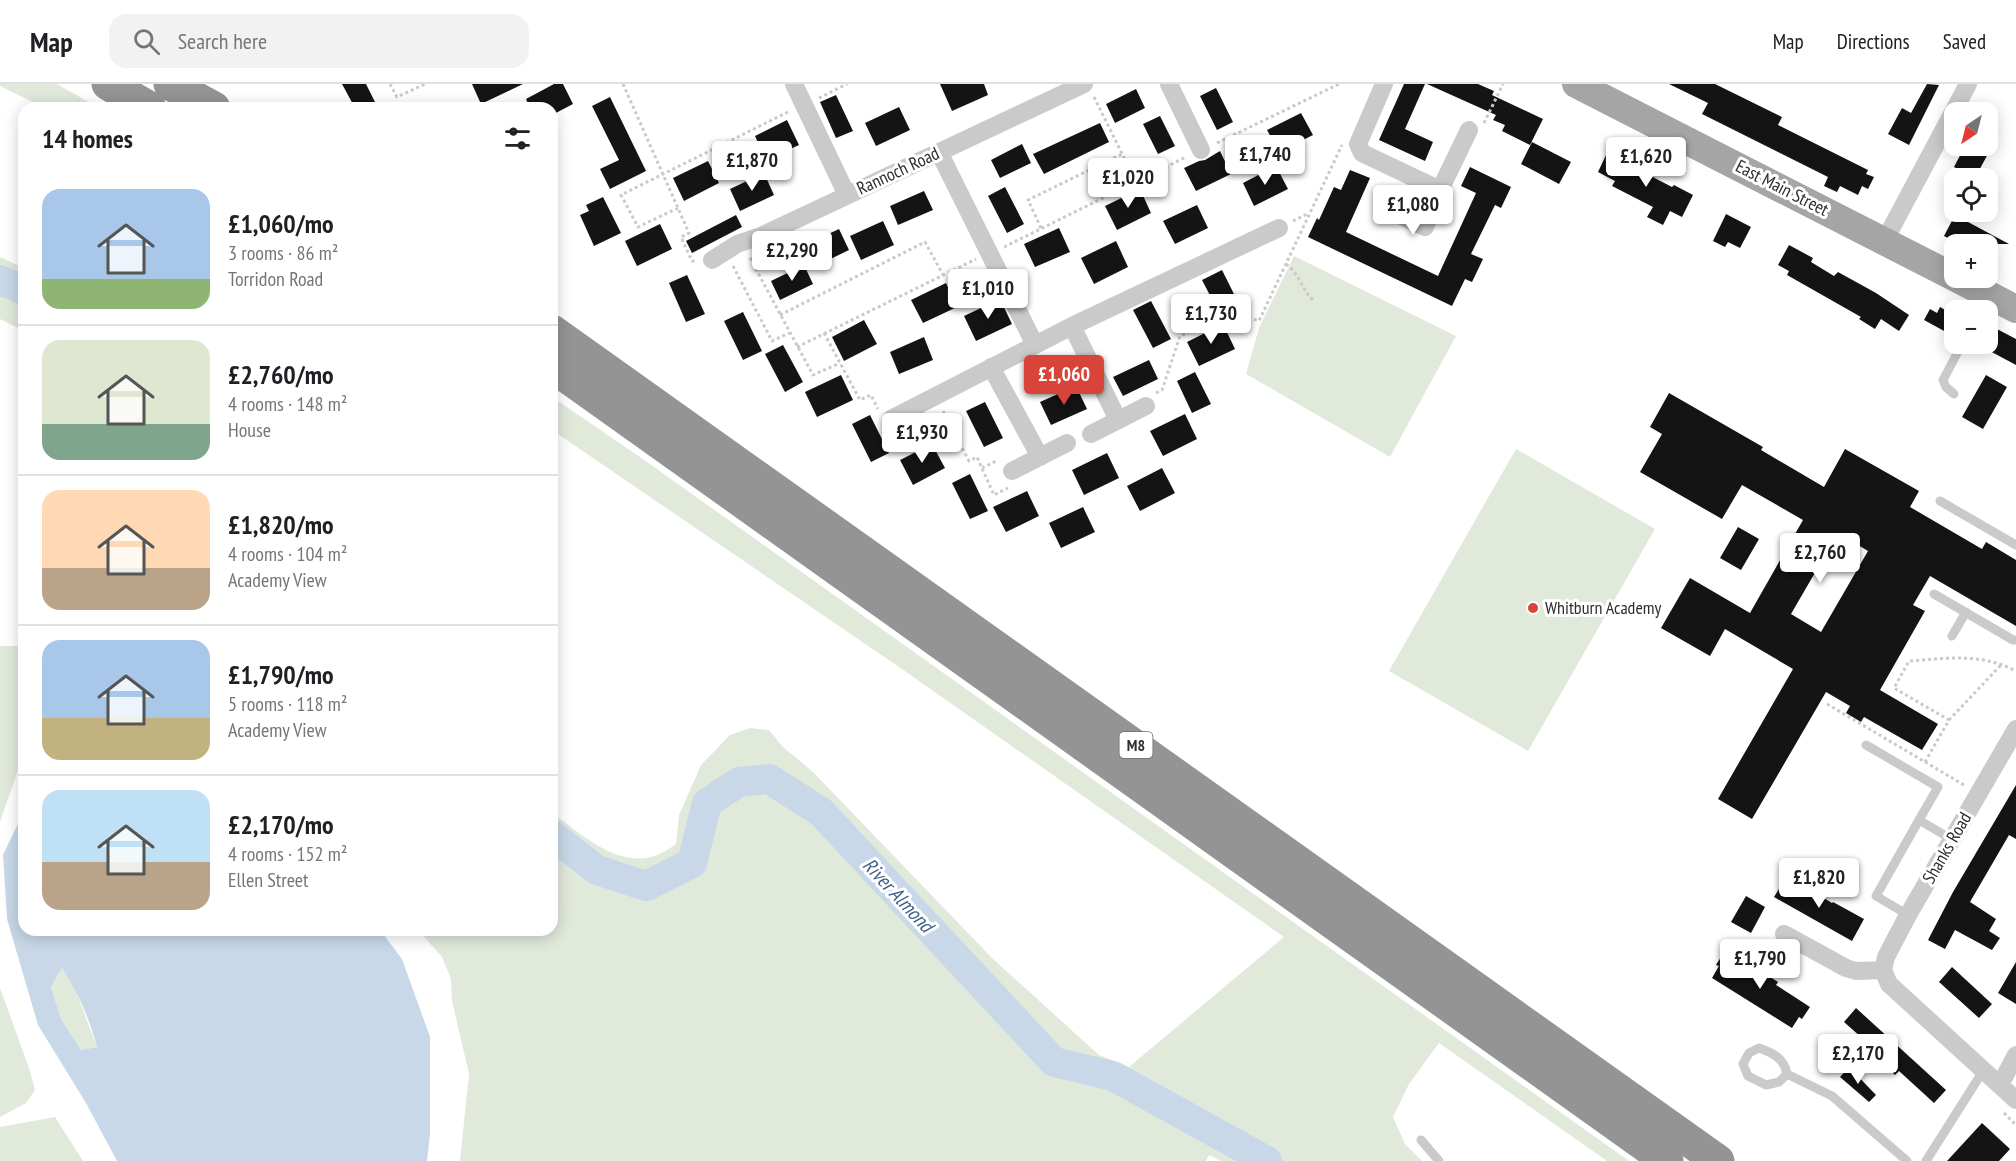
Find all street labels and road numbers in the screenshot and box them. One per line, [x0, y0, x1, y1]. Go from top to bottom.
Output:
street label: Rannoch Road [853, 141, 943, 200]
street label: East Main Street [1732, 154, 1833, 221]
road number: M8 [1120, 732, 1152, 758]
street label: Shanks Road [1917, 808, 1976, 887]

